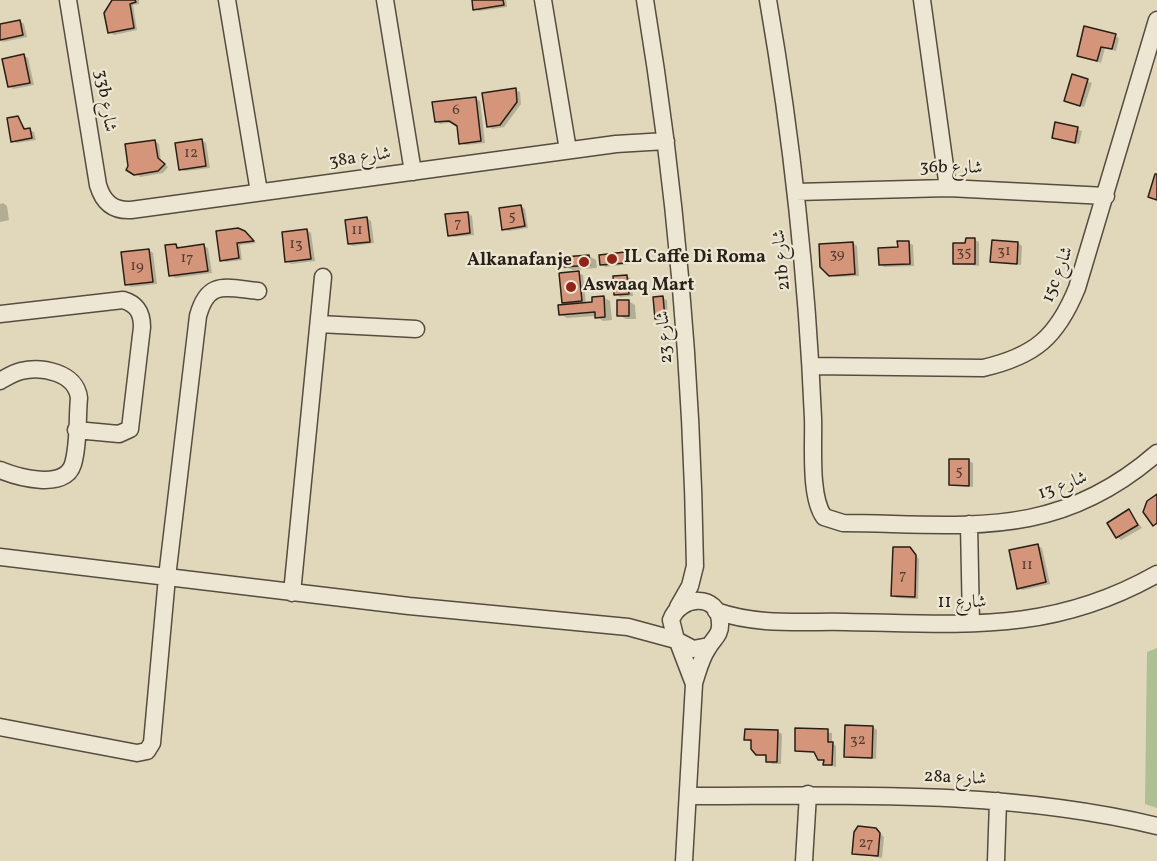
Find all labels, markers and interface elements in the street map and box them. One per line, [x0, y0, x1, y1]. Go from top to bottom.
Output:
street label: 33b شارع [88, 68, 120, 134]
house number: 6 [452, 102, 460, 120]
street label: 38a شارع [328, 144, 392, 174]
house number: 12 [184, 145, 198, 163]
street label: 36b شارع [919, 158, 983, 180]
house number: 5 [508, 208, 516, 226]
house number: 7 [454, 215, 462, 233]
house number: 11 [351, 222, 363, 240]
street label: 21b شارع [770, 229, 796, 291]
house number: 13 [289, 236, 303, 254]
house number: 31 [997, 243, 1011, 261]
house number: 35 [957, 244, 971, 262]
street label: 15c شارع [1038, 244, 1080, 306]
house number: 39 [829, 246, 845, 264]
place label: IL Caffe Di Roma [624, 248, 766, 270]
house number: 17 [180, 250, 194, 268]
place label: Alkanafanje [467, 251, 572, 273]
marker: IL Caffe Di Roma [605, 252, 619, 266]
marker: Alkanafanje [577, 255, 591, 269]
house number: 19 [130, 258, 144, 276]
place label: Aswaaq Mart [583, 276, 694, 298]
marker: Aswaaq Mart [564, 280, 578, 294]
street label: شارع 23 [653, 310, 679, 364]
house number: 5 [955, 463, 963, 481]
street label: شارع 13 [1035, 468, 1091, 506]
house number: 11 [1021, 557, 1033, 575]
house number: 7 [899, 567, 907, 585]
street label: شارع 11 [938, 593, 986, 615]
house number: 32 [850, 732, 866, 750]
street label: 28a شارع [923, 767, 987, 791]
house number: 27 [859, 835, 873, 853]

